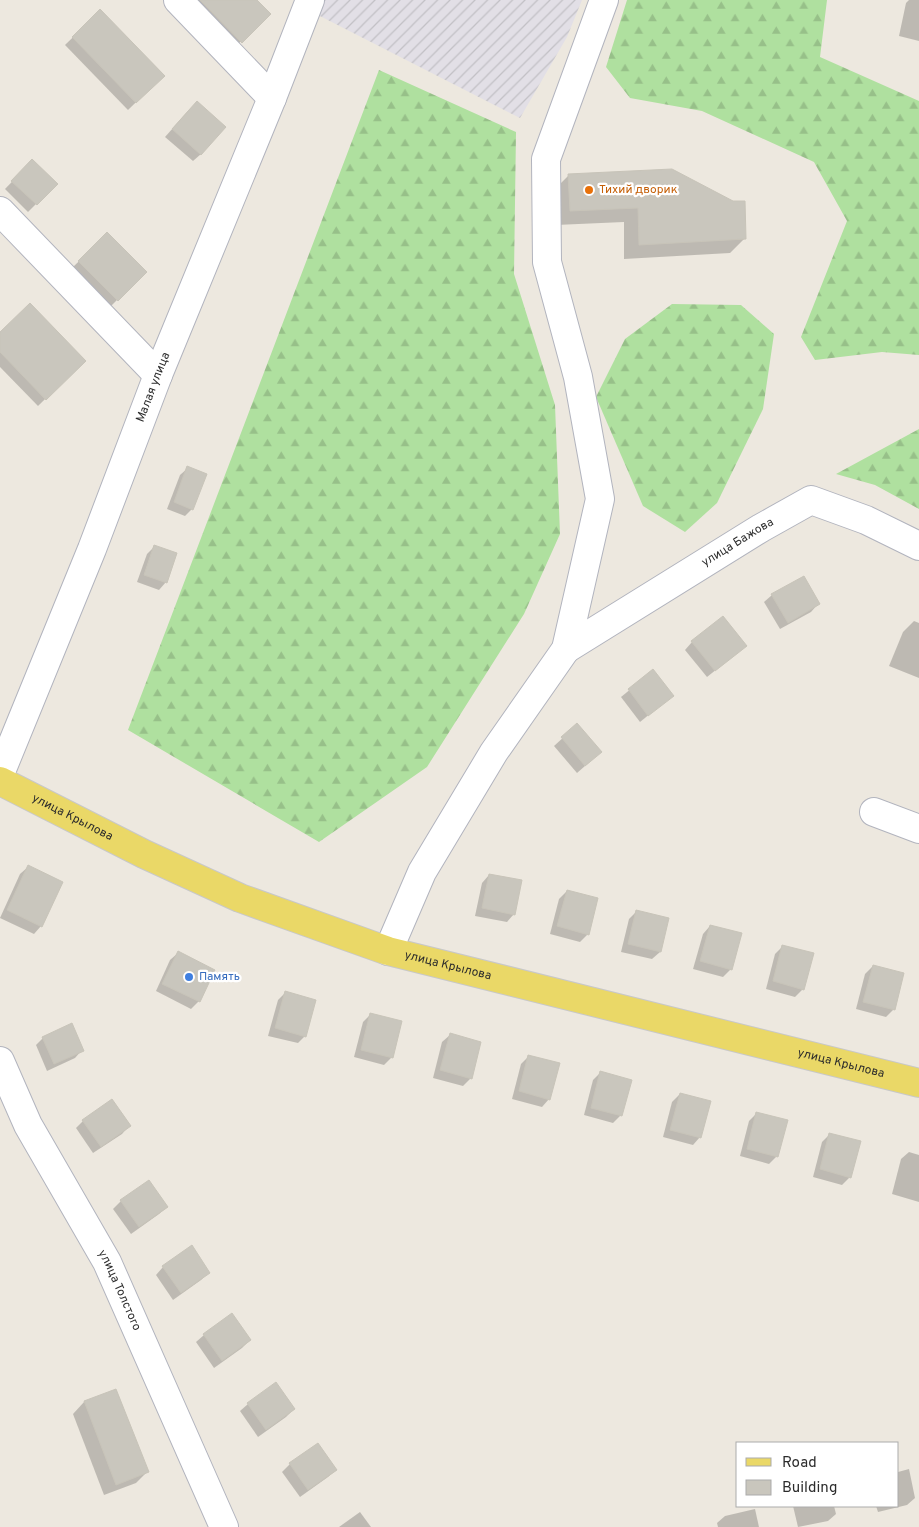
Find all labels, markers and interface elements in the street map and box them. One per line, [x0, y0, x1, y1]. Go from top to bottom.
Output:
place label: Тихий дворик [599, 182, 678, 198]
marker: Тихий дворик [583, 184, 595, 196]
street label: Малая улица [133, 350, 174, 425]
street label: улица Бажова [699, 514, 777, 571]
street label: улица Крылова [29, 790, 115, 845]
street label: улица Крылова [403, 947, 493, 984]
place label: Память [199, 969, 240, 985]
marker: Память [183, 971, 195, 983]
street label: улица Крылова [796, 1045, 886, 1082]
street label: улица Толстого [94, 1247, 145, 1334]
legend [736, 1442, 899, 1507]
text: Road [782, 1454, 817, 1473]
text: Building [782, 1479, 837, 1498]

